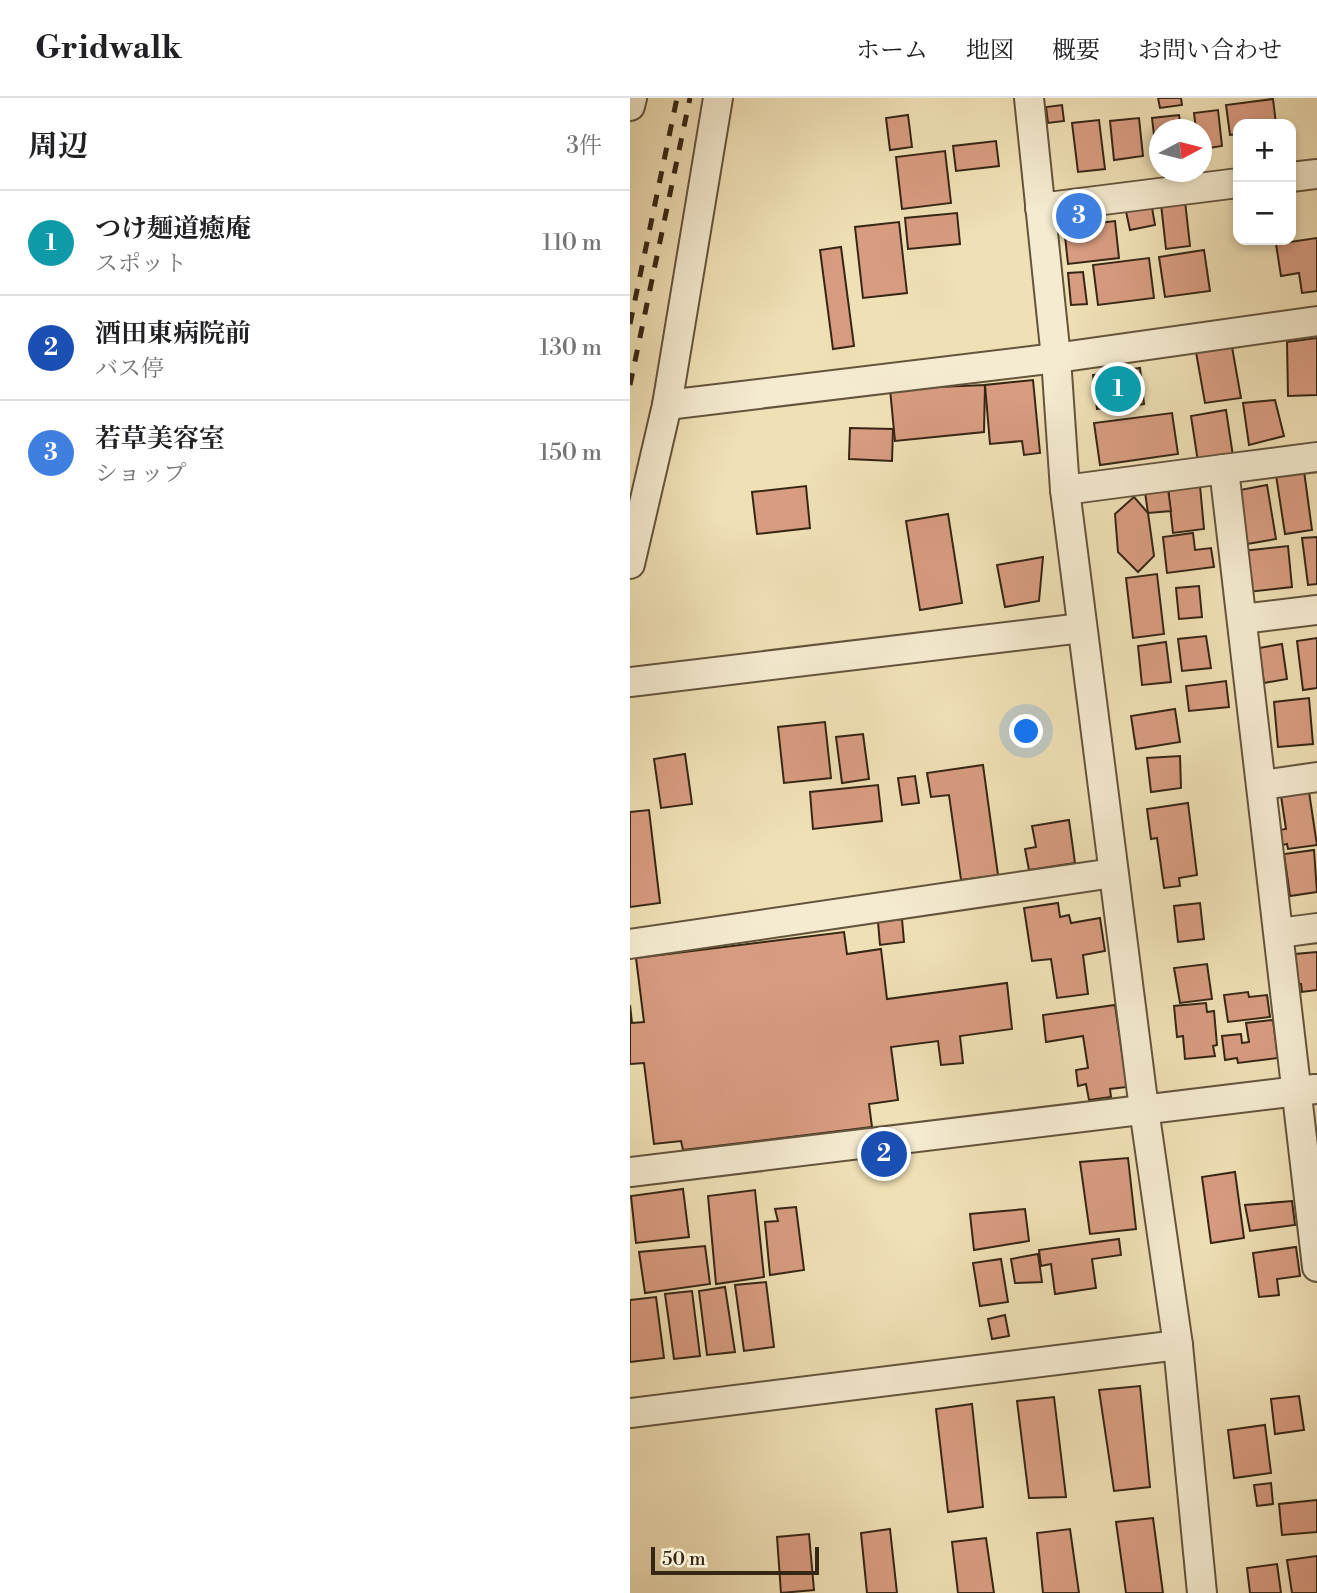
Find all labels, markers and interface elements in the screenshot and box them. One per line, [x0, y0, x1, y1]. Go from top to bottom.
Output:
text: Gridwalk [35, 28, 182, 69]
text: ホーム [856, 36, 928, 66]
text: 地図 [966, 36, 1014, 66]
text: 概要 [1052, 36, 1100, 66]
text: お問い合わせ [1138, 36, 1282, 66]
north arrow [1149, 119, 1212, 182]
map controls [1233, 119, 1296, 245]
button: + [1233, 119, 1296, 182]
text: 周辺 [28, 128, 88, 166]
text: 3件 [566, 132, 602, 160]
button: − [1233, 182, 1296, 245]
pin: 3 [1056, 190, 1102, 242]
text: つけ麺道癒庵 [95, 213, 251, 245]
text: 1 [45, 229, 57, 257]
text: 110 m [542, 229, 602, 257]
text: スポット [95, 250, 187, 278]
text: 酒田東病院前 [95, 318, 251, 350]
text: 2 [44, 334, 58, 362]
text: 130 m [539, 334, 602, 362]
text: バス停 [95, 355, 164, 383]
pin: 1 [1095, 363, 1141, 415]
text: 若草美容室 [95, 423, 225, 455]
text: 3 [44, 439, 58, 467]
text: 150 m [539, 439, 602, 467]
text: ショップ [95, 460, 187, 488]
your location [1009, 714, 1043, 748]
pin: 2 [861, 1128, 907, 1180]
scale bar [651, 1544, 819, 1576]
text: 50 m [662, 1547, 706, 1571]

